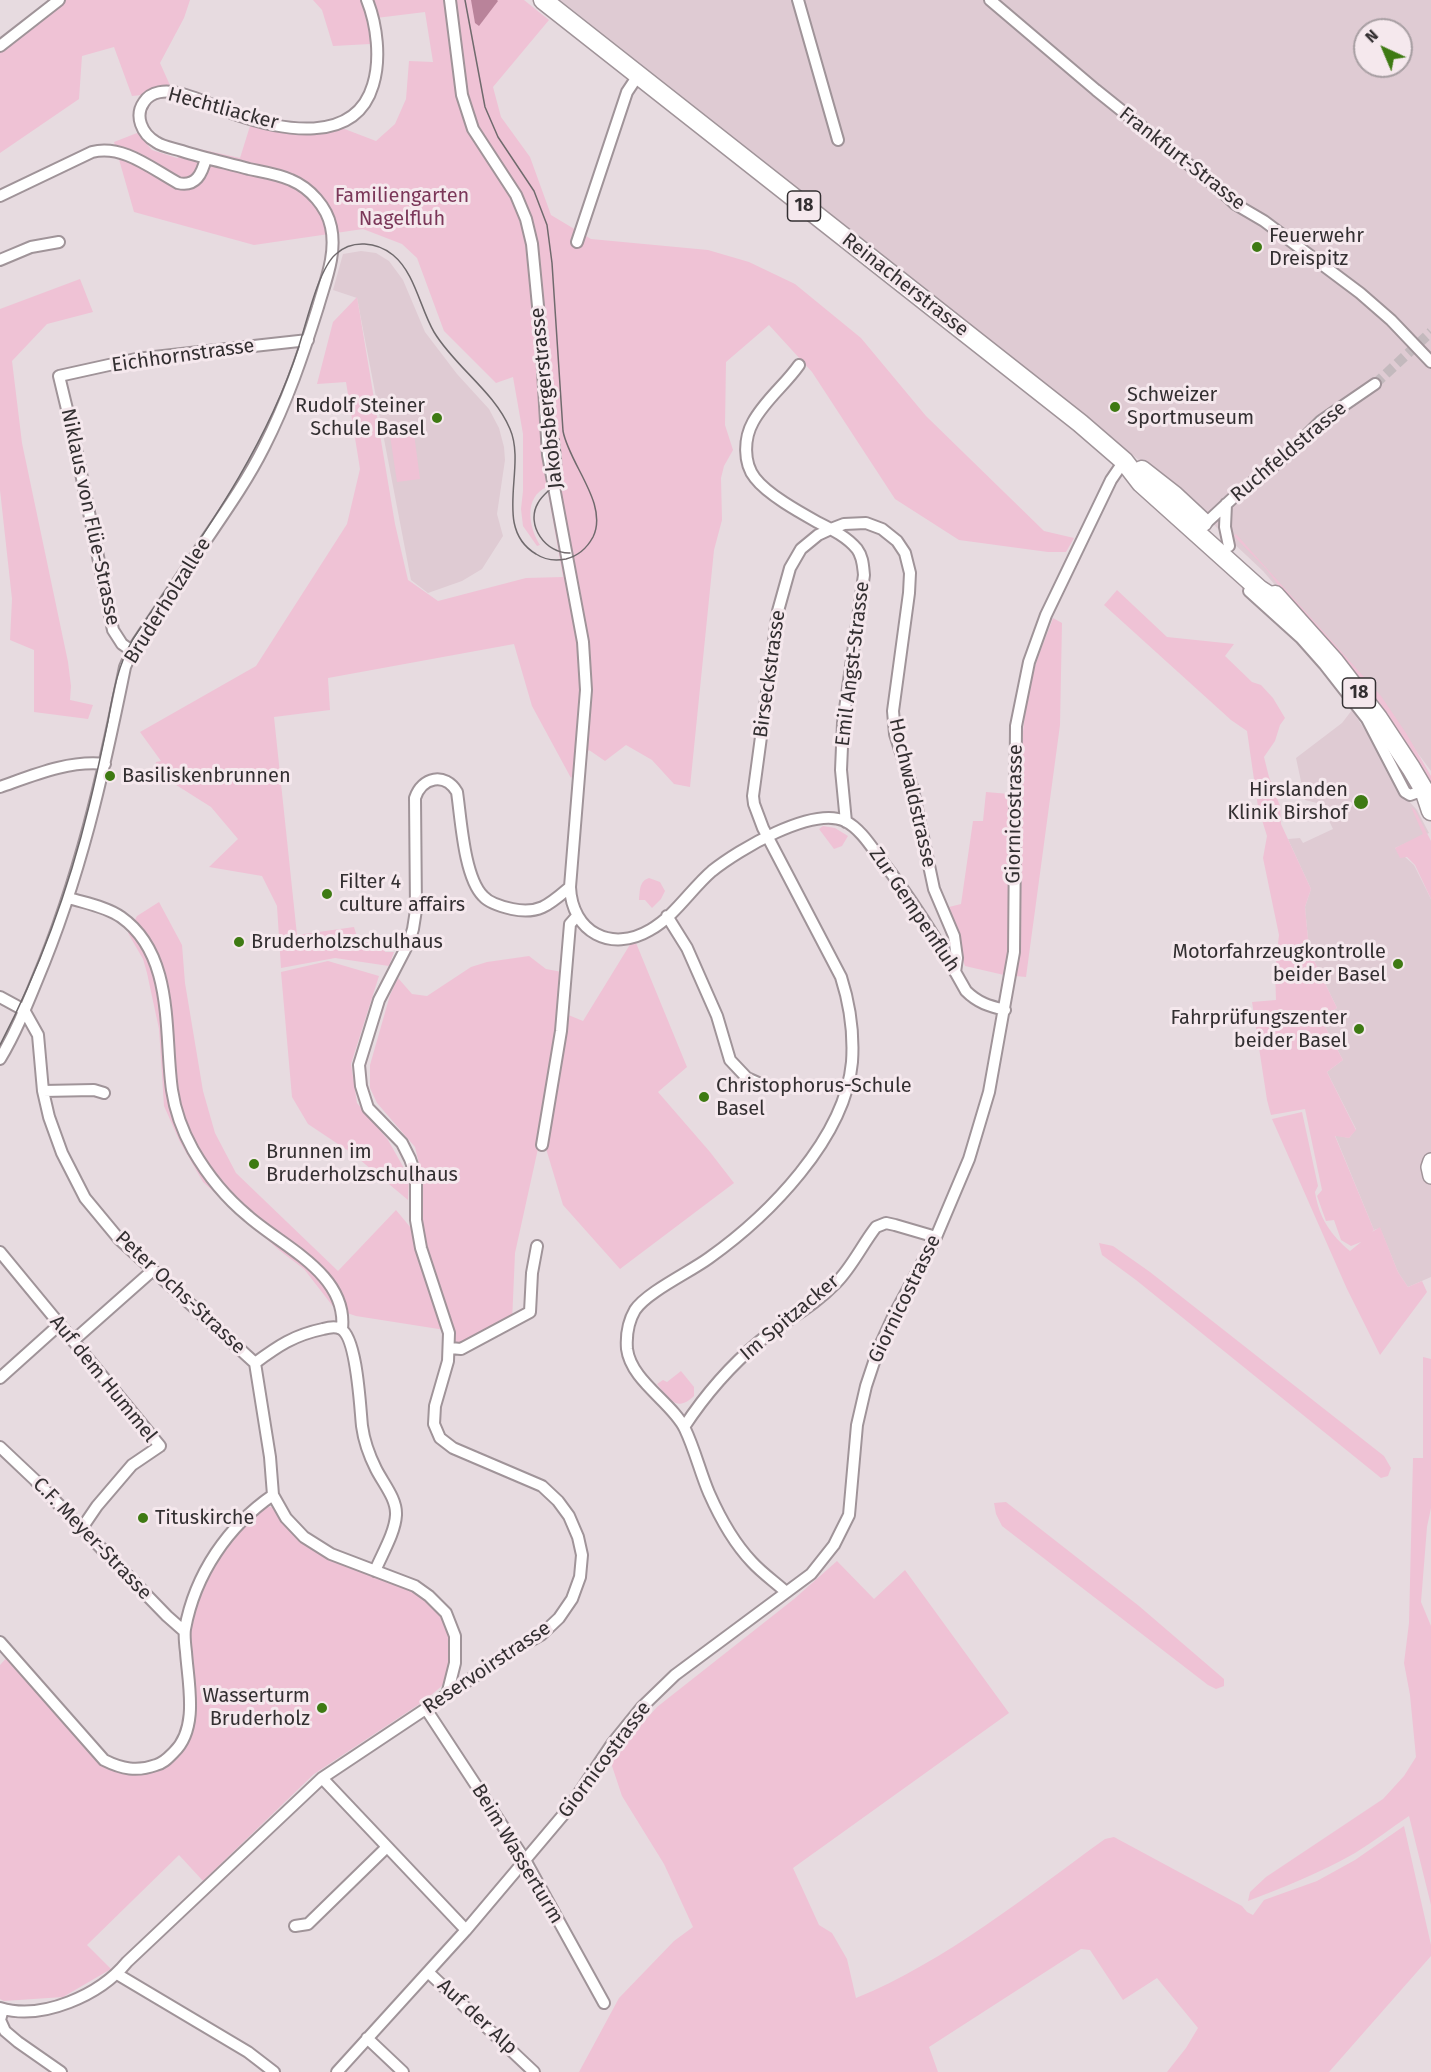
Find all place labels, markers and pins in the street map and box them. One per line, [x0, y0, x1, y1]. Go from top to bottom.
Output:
place label: Feuerwehr Dreispitz [1269, 224, 1364, 271]
marker: Feuerwehr Dreispitz [1250, 240, 1264, 254]
place label: Schweizer Sportmuseum [1127, 383, 1254, 430]
place label: Rudolf Steiner Schule Basel [295, 394, 425, 441]
marker: Schweizer Sportmuseum [1108, 400, 1122, 414]
marker: Rudolf Steiner Schule Basel [430, 411, 444, 425]
place label: Basiliskenbrunnen [122, 764, 291, 788]
marker: Basiliskenbrunnen [103, 769, 117, 783]
place label: Hirslanden Klinik Birshof [1227, 778, 1348, 825]
marker: Hirslanden Klinik Birshof [1352, 793, 1370, 811]
place label: Filter 4 culture affairs [339, 870, 465, 917]
marker: Filter 4 culture affairs [320, 887, 334, 901]
place label: Bruderholzschulhaus [251, 930, 443, 954]
marker: Bruderholzschulhaus [232, 935, 246, 949]
place label: Motorfahrzeugkontrolle beider Basel [1173, 940, 1386, 987]
marker: Motorfahrzeugkontrolle beider Basel [1391, 957, 1405, 971]
place label: Fahrprüfungszenter beider Basel [1170, 1006, 1347, 1053]
marker: Fahrprüfungszenter beider Basel [1352, 1022, 1366, 1036]
place label: Christophorus-Schule Basel [716, 1074, 912, 1121]
marker: Christophorus-Schule Basel [697, 1090, 711, 1104]
place label: Brunnen im Bruderholzschulhaus [266, 1140, 458, 1187]
marker: Brunnen im Bruderholzschulhaus [247, 1157, 261, 1171]
place label: Tituskirche [155, 1506, 254, 1530]
marker: Tituskirche [136, 1511, 150, 1525]
place label: Wasserturm Bruderholz [203, 1684, 310, 1731]
marker: Wasserturm Bruderholz [315, 1701, 329, 1715]

